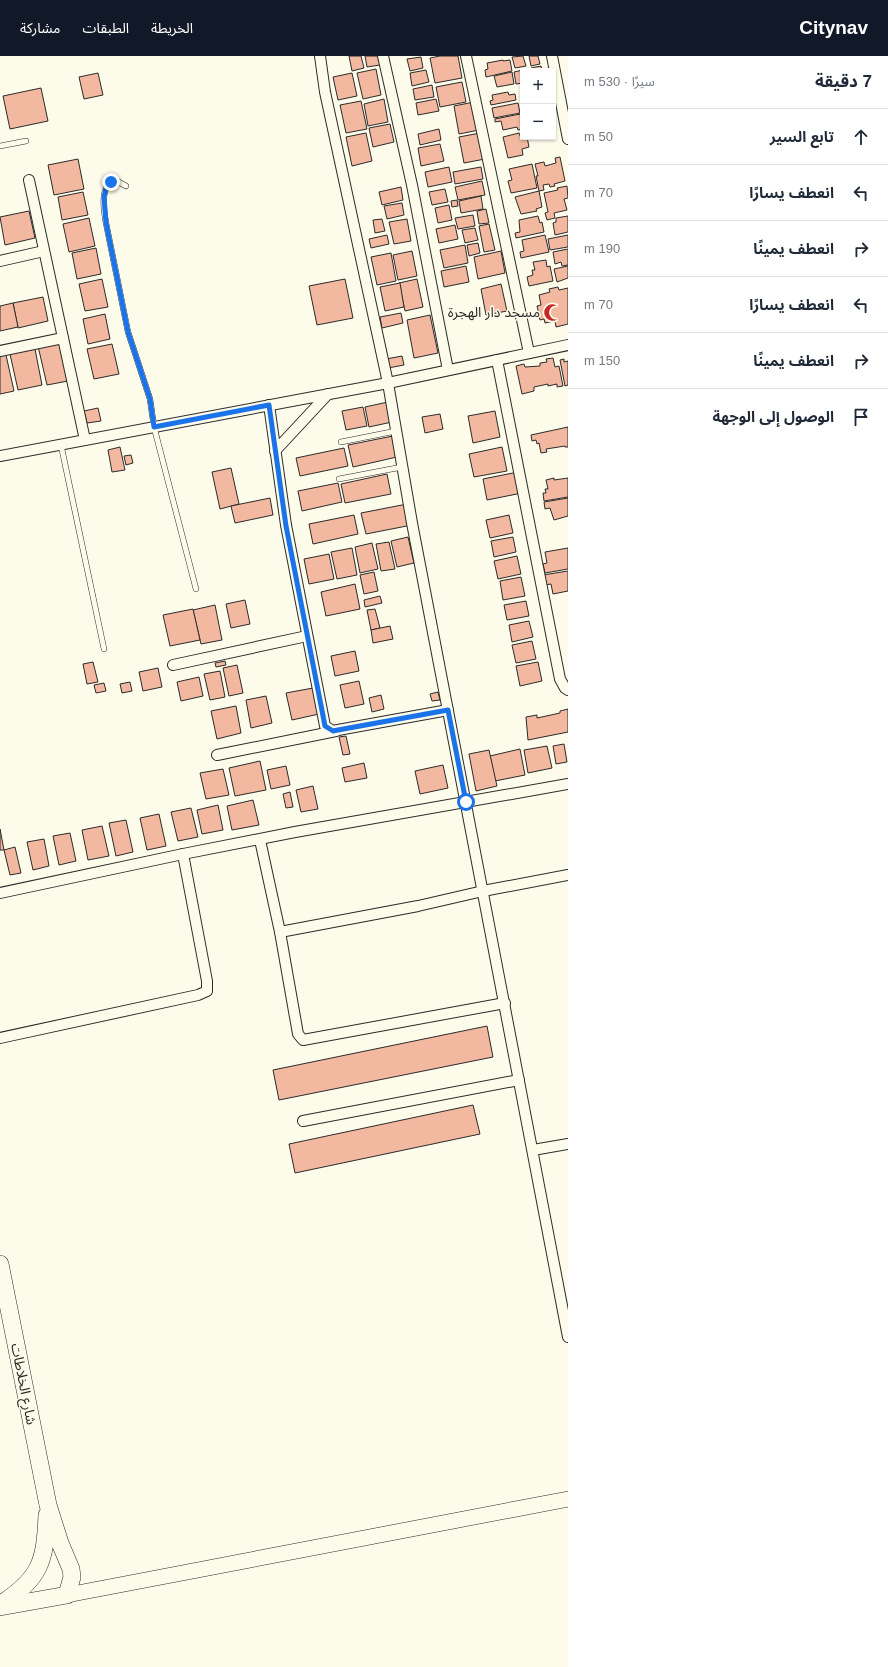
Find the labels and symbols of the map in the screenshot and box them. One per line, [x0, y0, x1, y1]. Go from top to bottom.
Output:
route end [102, 173, 120, 191]
mosque icon: مسجد دار الهجرة [543, 302, 563, 322]
place label: مسجد دار الهجرة [448, 304, 540, 321]
route start [457, 793, 475, 811]
street label: شارع الخلاطات [5, 1342, 40, 1427]

